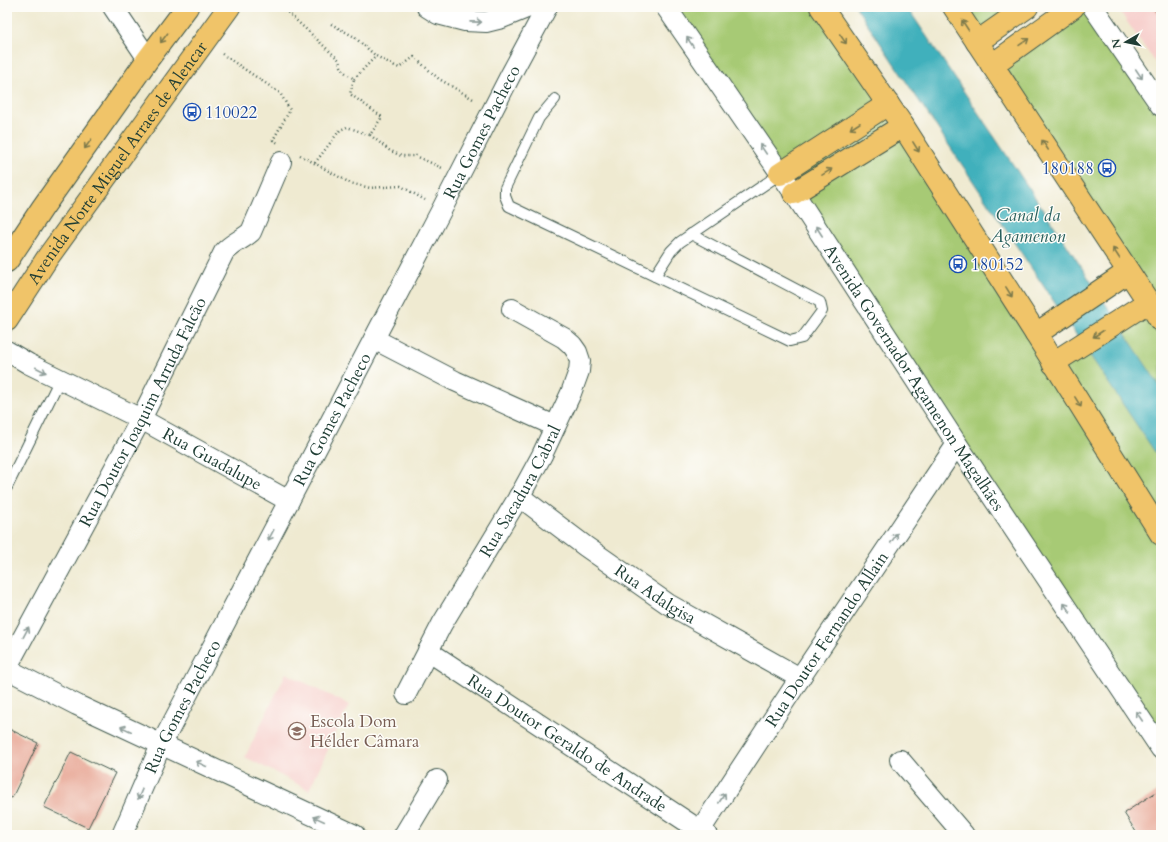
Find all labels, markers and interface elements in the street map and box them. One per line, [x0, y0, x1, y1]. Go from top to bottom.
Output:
one-way arrow [469, 18, 482, 25]
one-way arrow [961, 20, 969, 31]
north arrow [1106, 22, 1146, 62]
one-way arrow [159, 33, 168, 44]
one-way arrow [839, 33, 847, 44]
street label: Avenida Norte Miguel Arraes de Alencar [22, 36, 213, 289]
one-way arrow [686, 37, 694, 48]
text: N [1108, 37, 1125, 49]
one-way arrow [1018, 38, 1029, 46]
street label: Rua Gomes Pacheco [438, 61, 526, 203]
one-way arrow [1135, 68, 1143, 79]
place label: 110022 [205, 101, 258, 124]
bus stop icon: 110022 [182, 102, 202, 122]
one-way arrow [849, 122, 861, 130]
one-way arrow [84, 138, 92, 149]
one-way arrow [1040, 139, 1048, 151]
one-way arrow [912, 141, 921, 152]
one-way arrow [759, 144, 767, 155]
place label: 180188 [1042, 157, 1094, 180]
bus stop icon: 180188 [1097, 158, 1117, 178]
one-way arrow [821, 168, 833, 176]
water label: Canal da Agamenon [990, 203, 1066, 249]
one-way arrow [814, 225, 822, 237]
street label: Avenida Governador Agamenon Magalhães [818, 240, 1010, 516]
one-way arrow [1112, 248, 1120, 259]
place label: 180152 [971, 253, 1024, 276]
bus stop icon: 180152 [948, 254, 968, 274]
one-way arrow [1005, 286, 1013, 298]
street label: Rua Doutor Joaquim Arruda Falcão [74, 293, 212, 531]
one-way arrow [1093, 330, 1104, 338]
street label: Rua Gomes Pacheco [288, 349, 377, 490]
one-way arrow [35, 367, 47, 374]
one-way arrow [1074, 396, 1082, 407]
street label: Rua Sacadura Cabral [474, 421, 567, 561]
street label: Rua Guadalupe [158, 422, 266, 496]
one-way arrow [266, 529, 274, 541]
one-way arrow [890, 533, 898, 544]
street label: Rua Doutor Fernando Allain [760, 547, 894, 731]
street label: Rua Adalgisa [610, 559, 701, 630]
one-way arrow [1063, 603, 1071, 614]
one-way arrow [22, 627, 30, 639]
street label: Rua Gomes Pacheco [139, 636, 226, 777]
street label: Rua Doutor Geraldo de Andrade [463, 669, 672, 818]
place label: Escola Dom Hélder Câmara [310, 710, 420, 753]
one-way arrow [1135, 711, 1143, 722]
school or university icon: Escola Dom Hélder Câmara [287, 721, 307, 741]
one-way arrow [120, 725, 132, 732]
one-way arrow [196, 760, 208, 767]
one-way arrow [136, 788, 143, 800]
one-way arrow [718, 792, 726, 804]
one-way arrow [313, 815, 325, 822]

